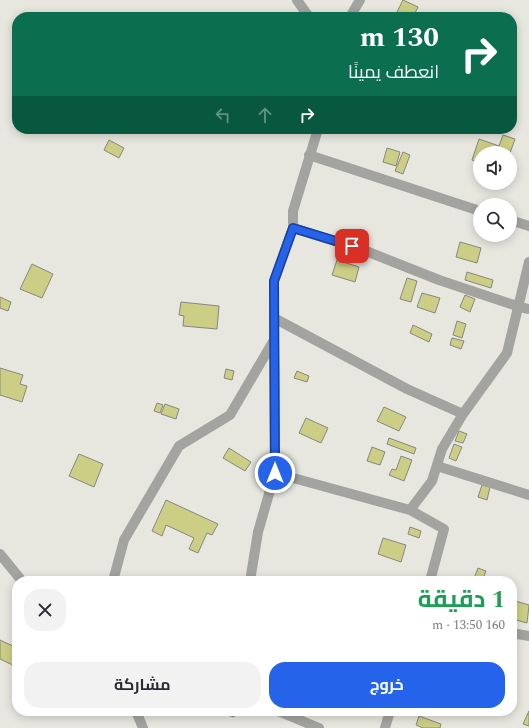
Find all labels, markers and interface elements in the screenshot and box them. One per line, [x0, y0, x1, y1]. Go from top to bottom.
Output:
text: 130 m [360, 16, 439, 59]
icon: right [453, 28, 505, 80]
text: انعطف يمينًا [348, 59, 439, 86]
icon: left [212, 104, 234, 126]
icon: ahead [254, 104, 276, 126]
icon: right [296, 104, 318, 126]
map controls [473, 146, 517, 242]
button: sound [473, 146, 517, 190]
button: search [473, 198, 517, 242]
pin [335, 229, 369, 263]
icon: arrive [341, 235, 363, 257]
position arrow [254, 452, 296, 494]
text: 1 دقيقة [418, 582, 505, 618]
button: close [24, 589, 66, 631]
text: 160 m · 13:50 [432, 615, 505, 635]
button: مشاركة [24, 662, 261, 708]
button: خروج [269, 662, 505, 708]

